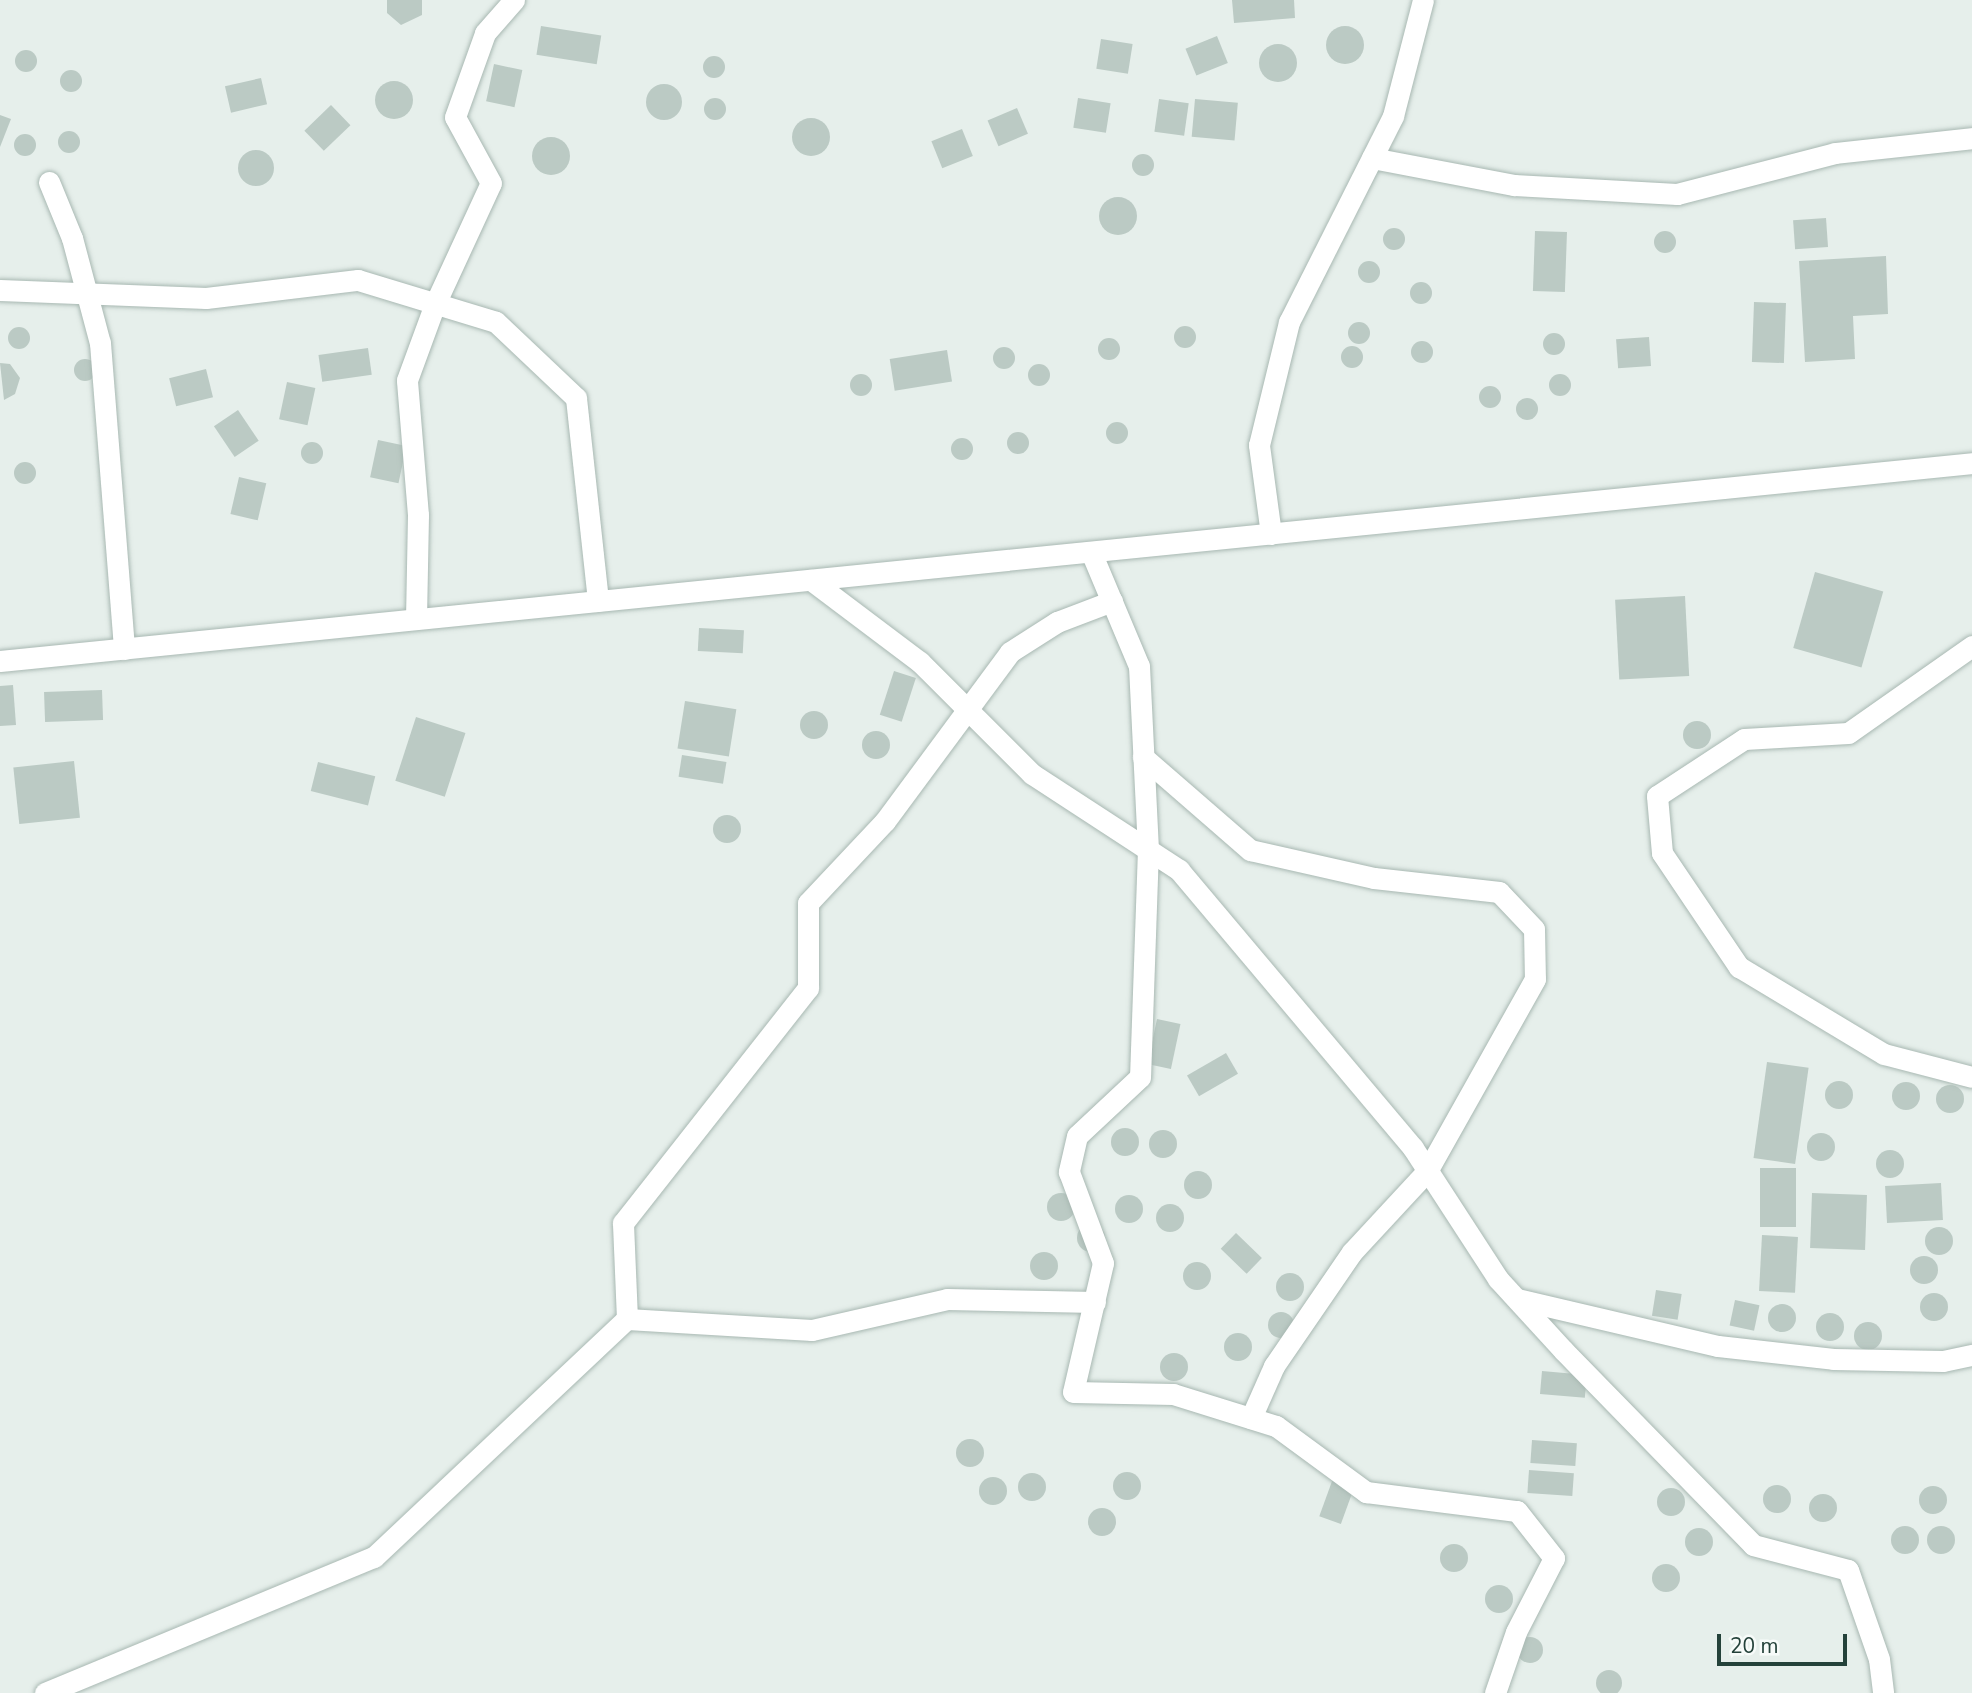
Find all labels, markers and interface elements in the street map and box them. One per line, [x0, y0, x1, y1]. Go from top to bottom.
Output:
scale bar [1720, 1620, 1850, 1664]
text: 20 m [1730, 1632, 1779, 1660]

